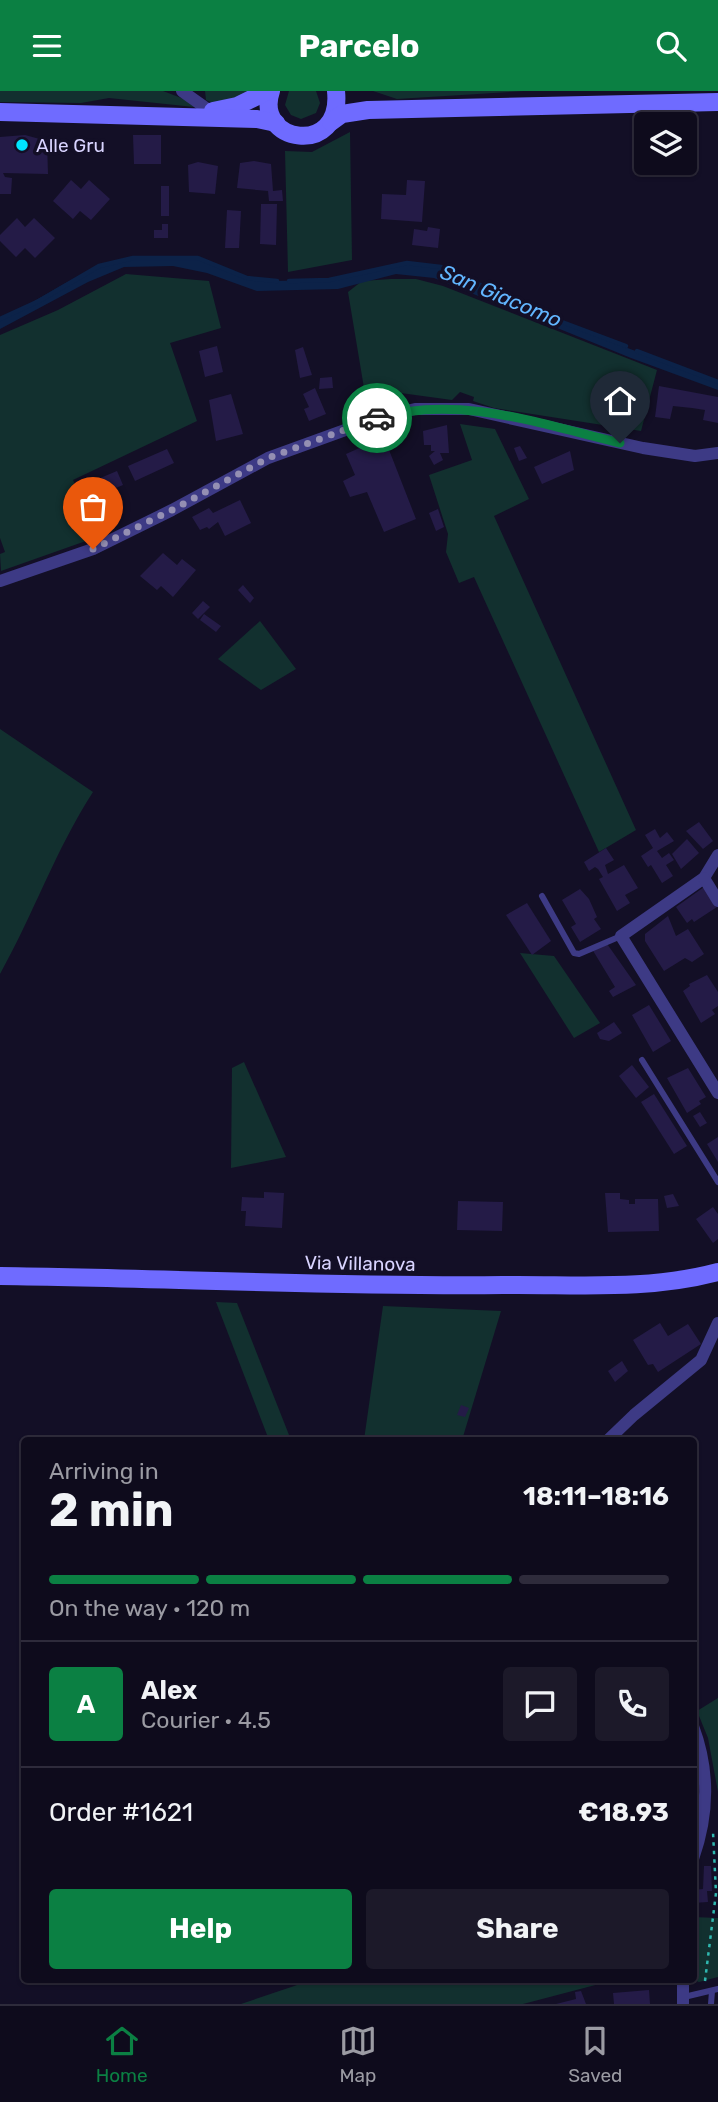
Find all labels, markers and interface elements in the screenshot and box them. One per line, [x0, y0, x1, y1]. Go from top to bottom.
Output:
icon: menu [28, 27, 66, 65]
text: Parcelo [298, 27, 420, 65]
icon: search [652, 27, 690, 65]
map controls [634, 112, 697, 175]
button: layers [634, 112, 697, 175]
place label: Alle Gru [36, 134, 105, 157]
marker: Alle Gru [14, 137, 30, 153]
water label: San Giacomo [437, 259, 566, 332]
pin [590, 371, 650, 443]
icon: home [601, 382, 639, 420]
courier [342, 383, 412, 453]
icon: car [358, 399, 396, 437]
pin [63, 477, 123, 549]
icon: bag [74, 488, 112, 526]
street label: Via Villanova [304, 1251, 416, 1276]
text: Arriving in [49, 1457, 159, 1485]
text: 18:11–18:16 [523, 1481, 669, 1512]
text: 2 min [49, 1483, 174, 1538]
text: On the way · 120 m [49, 1594, 250, 1622]
button: chat [503, 1667, 577, 1741]
button: phone [595, 1667, 669, 1741]
text: Alex [141, 1675, 197, 1706]
text: A [77, 1689, 95, 1720]
text: Courier · 4.5 [141, 1706, 271, 1734]
text: Order #1621 [49, 1797, 193, 1828]
text: €18.93 [578, 1797, 669, 1828]
button: Help [49, 1889, 352, 1969]
button: Share [366, 1889, 669, 1969]
tab: Home [96, 2022, 148, 2087]
tab: Map [339, 2022, 377, 2087]
tab: Saved [568, 2022, 622, 2087]

